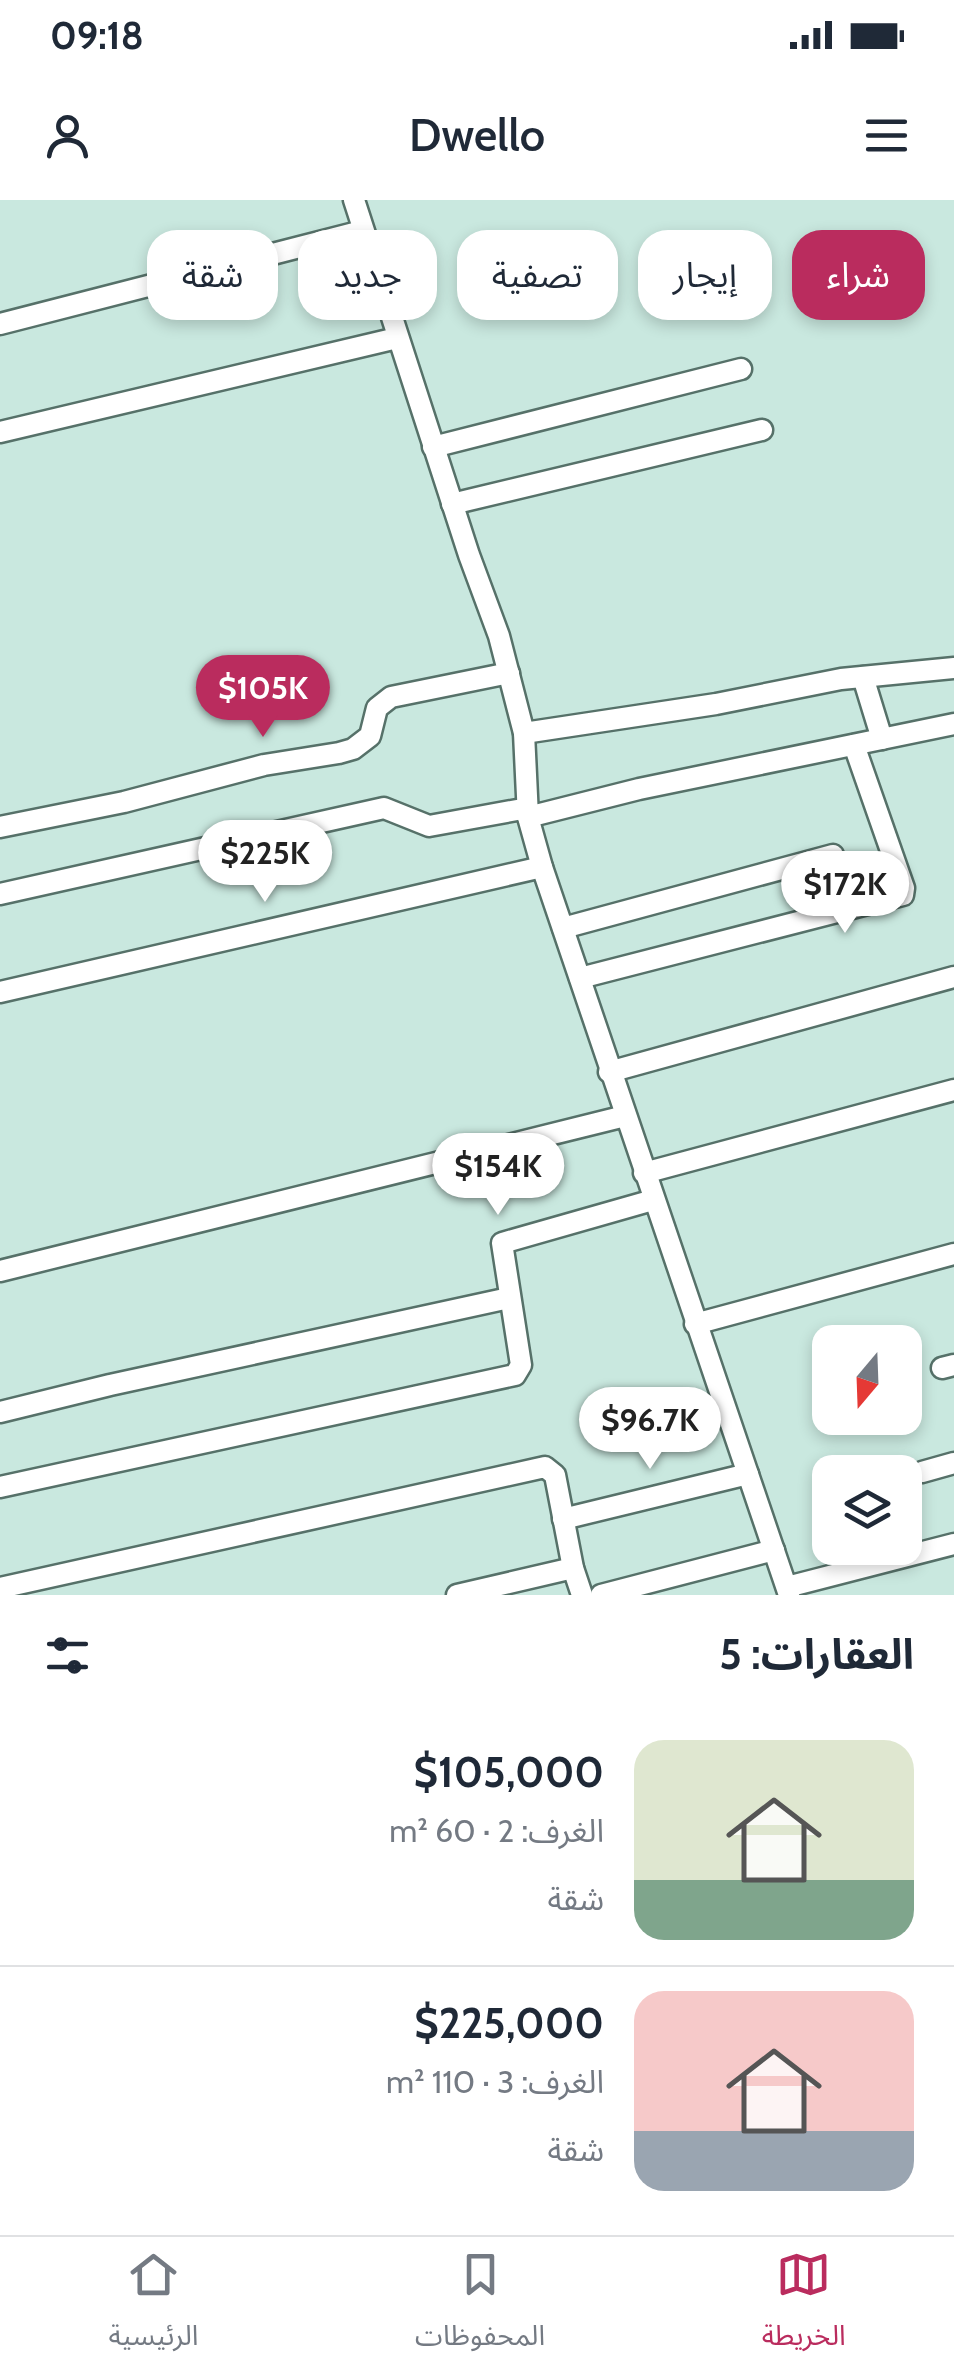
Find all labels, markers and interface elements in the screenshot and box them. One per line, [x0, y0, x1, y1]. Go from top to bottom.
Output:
text: 09:18 [50, 12, 144, 59]
icon: person [40, 108, 95, 163]
text: Dwello [409, 108, 545, 162]
icon: menu [859, 108, 914, 163]
chip: شقة [147, 230, 278, 320]
chip: جديد [298, 230, 437, 320]
chip: تصفية [457, 230, 618, 320]
chip: إيجار [638, 230, 772, 320]
chip: شراء [792, 230, 925, 320]
pin: $105K [193, 655, 333, 740]
text: $105K [218, 668, 308, 707]
pin: $225K [195, 820, 335, 905]
text: $225K [220, 833, 310, 872]
pin: $172K [775, 851, 915, 936]
text: $172K [803, 864, 887, 903]
pin: $154K [428, 1133, 568, 1218]
text: $154K [454, 1146, 542, 1185]
north arrow [812, 1325, 922, 1435]
map controls [812, 1325, 922, 1565]
pin: $96.7K [569, 1387, 731, 1472]
text: $96.7K [601, 1400, 699, 1439]
button: layers [812, 1455, 922, 1565]
icon: filters [40, 1628, 95, 1683]
text: العقارات: 5 [719, 1628, 914, 1680]
text: $105,000 [414, 1746, 604, 1798]
icon: home [714, 1780, 834, 1900]
text: الغرف: 2 · 60 m² [389, 1811, 604, 1850]
text: شقة [548, 1879, 604, 1918]
text: $225,000 [414, 1997, 604, 2049]
icon: home [714, 2031, 834, 2151]
text: الغرف: 3 · 110 m² [386, 2062, 604, 2101]
text: شقة [548, 2130, 604, 2169]
tab: الرئيسية [108, 2247, 198, 2366]
tab: المحفوظات [415, 2247, 545, 2366]
tab: الخريطة [762, 2247, 846, 2366]

